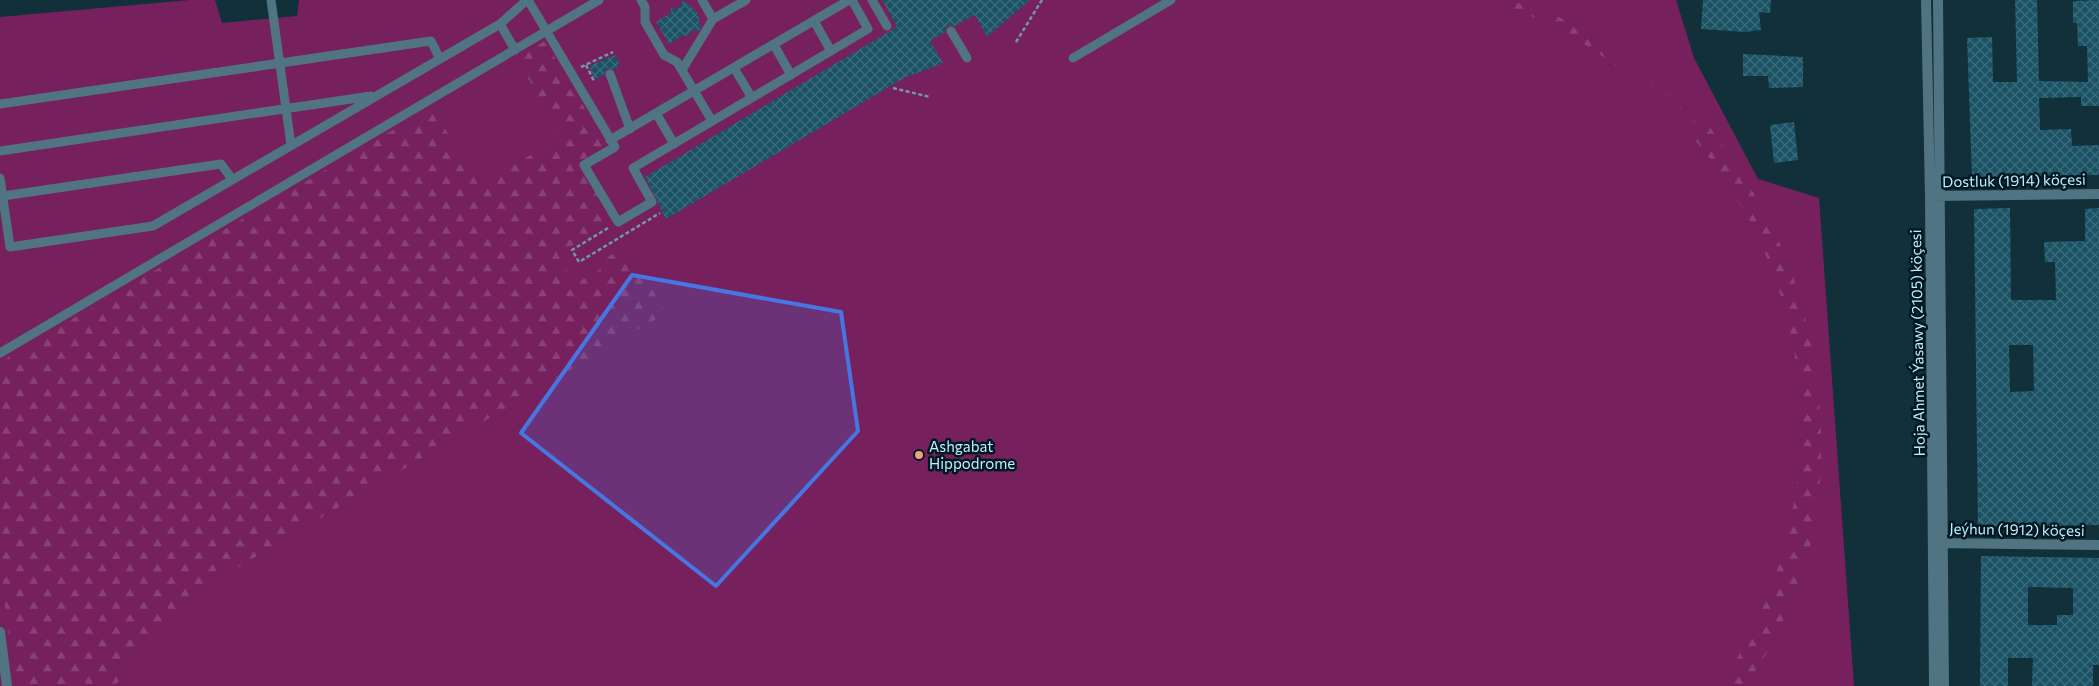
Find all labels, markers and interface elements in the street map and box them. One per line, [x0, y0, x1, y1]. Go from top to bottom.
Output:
street label: Dostluk (1914) köçesi [1942, 170, 2086, 190]
street label: Hoja Ahmet Ýasawy (2105) köçesi [1905, 229, 1928, 457]
place label: Ashgabat Hippodrome [929, 437, 1015, 472]
marker: Ashgabat Hippodrome [913, 449, 925, 461]
street label: Jeýhun (1912) köçesi [1949, 519, 2085, 539]

